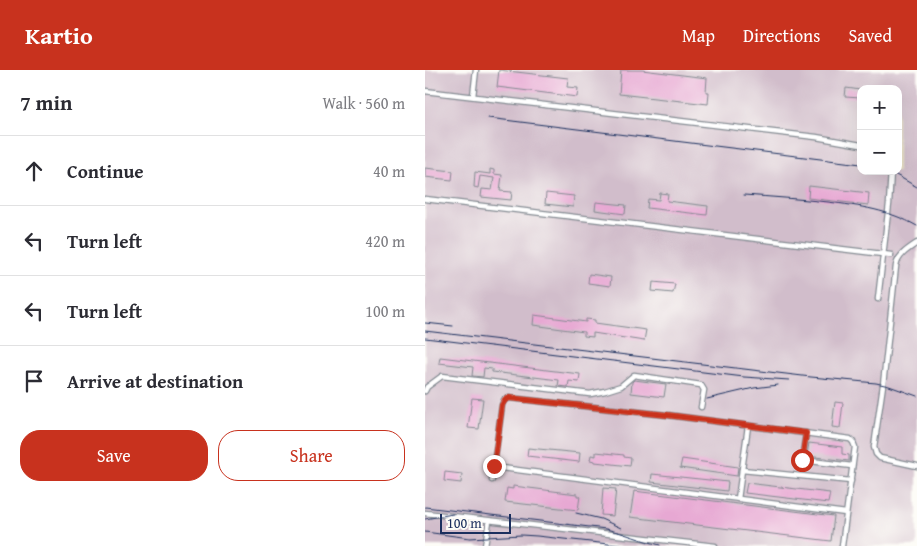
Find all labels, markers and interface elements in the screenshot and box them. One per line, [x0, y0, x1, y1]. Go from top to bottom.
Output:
text: Kartio [25, 18, 93, 53]
text: Map [682, 22, 715, 49]
text: Directions [743, 22, 820, 49]
text: Saved [848, 22, 892, 49]
map controls [857, 85, 902, 175]
button: + [857, 85, 902, 130]
text: 7 min [20, 87, 72, 118]
text: Walk · 560 m [322, 91, 405, 115]
button: − [857, 130, 902, 175]
icon: ahead [20, 157, 48, 185]
text: Continue [67, 157, 144, 185]
text: 40 m [373, 159, 405, 183]
icon: left [20, 227, 48, 255]
text: Turn left [67, 227, 142, 255]
text: 420 m [365, 229, 405, 253]
icon: left [20, 297, 48, 325]
text: Turn left [67, 297, 142, 325]
text: 100 m [365, 299, 405, 323]
icon: arrive [20, 367, 48, 395]
text: Arrive at destination [67, 367, 243, 395]
button: Save [20, 430, 208, 481]
button: Share [218, 430, 405, 481]
route start [791, 449, 814, 472]
route end [483, 455, 506, 478]
scale bar [440, 511, 511, 534]
text: 100 m [447, 513, 482, 533]

